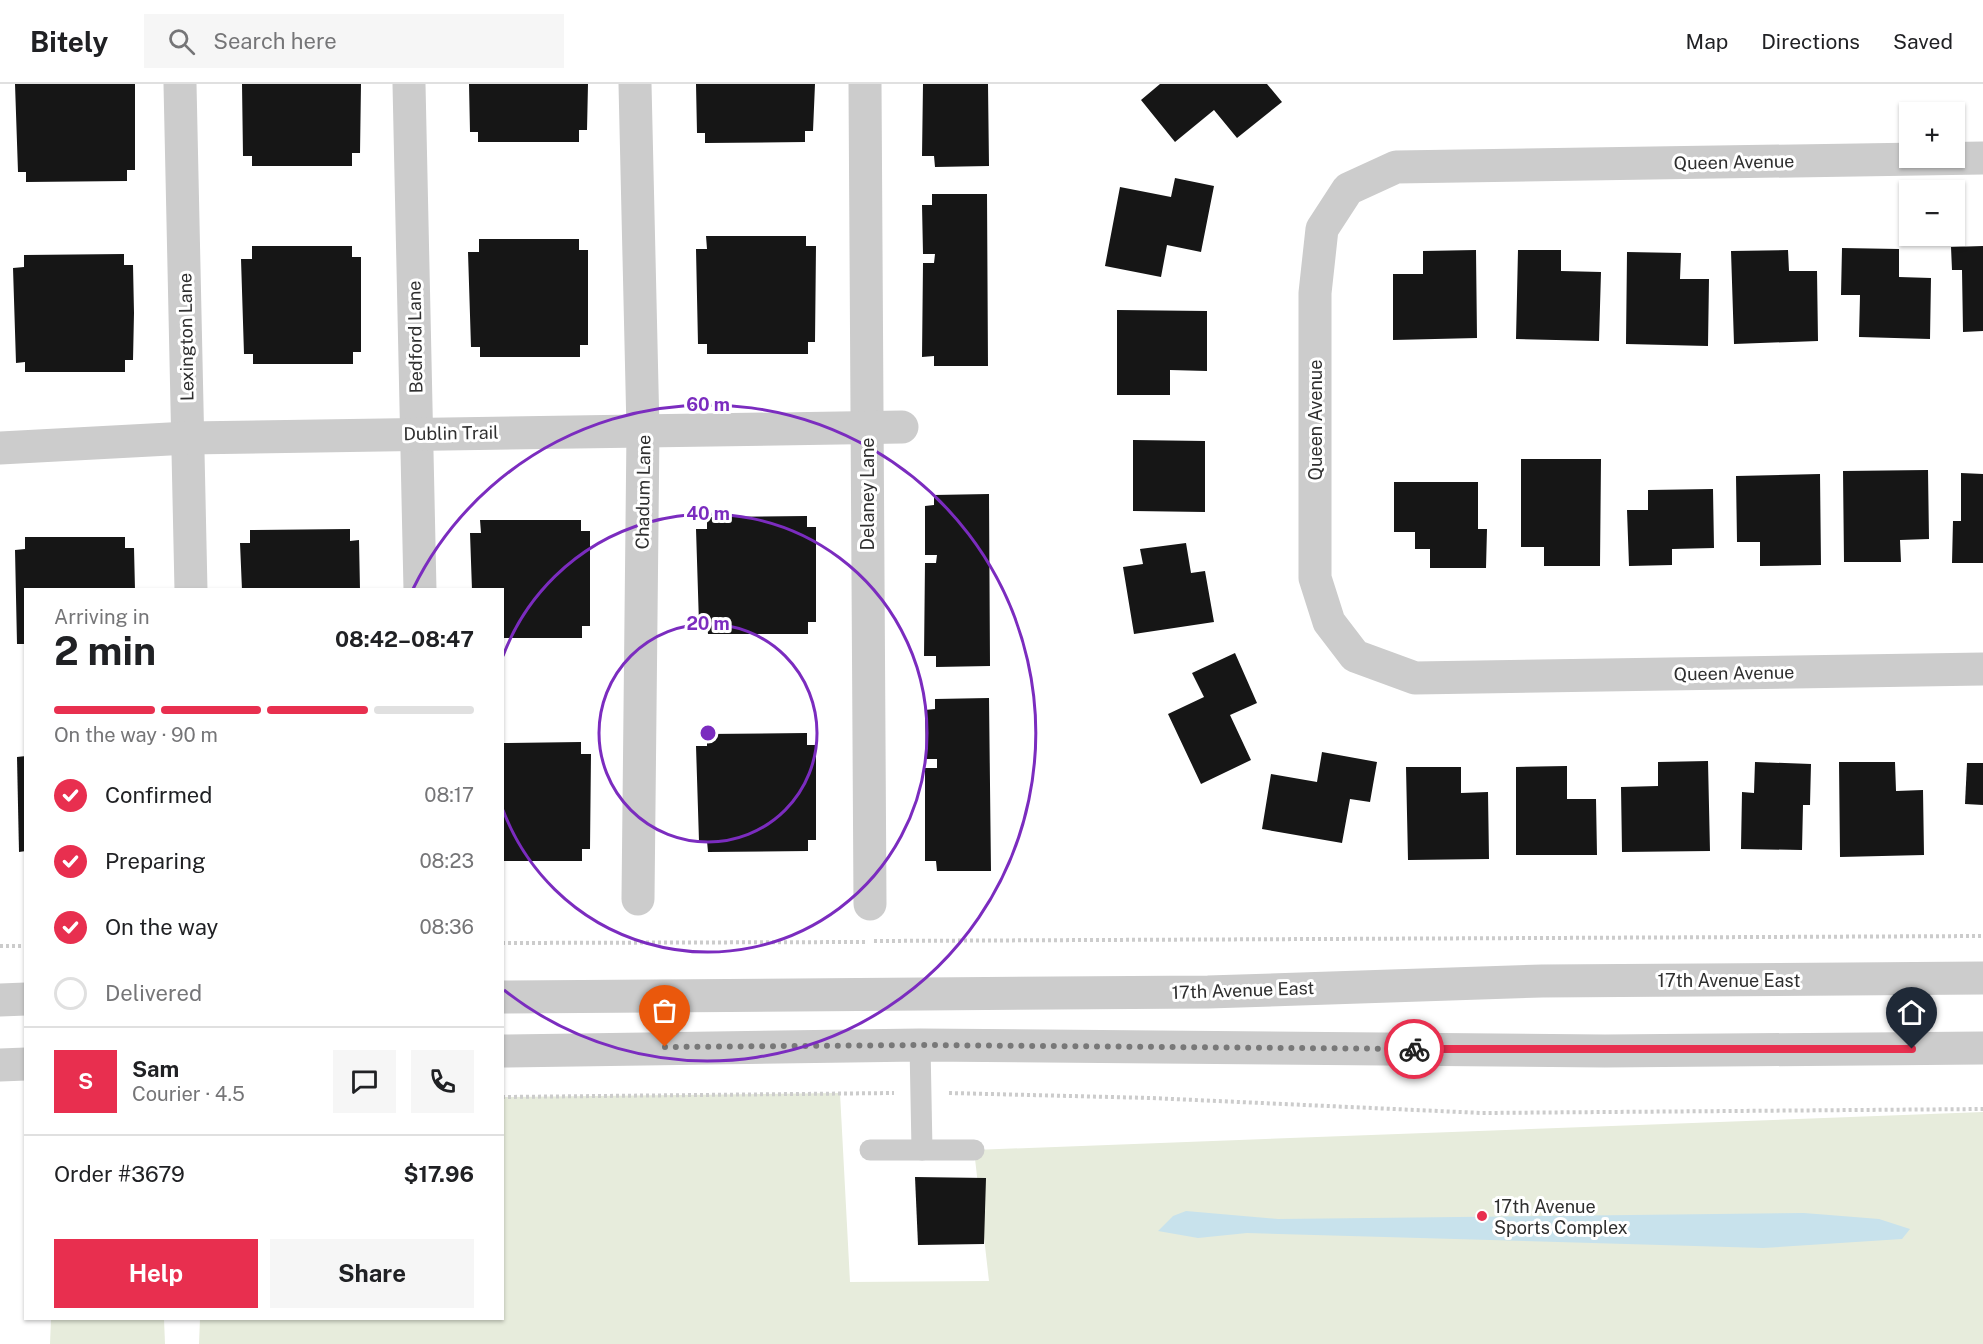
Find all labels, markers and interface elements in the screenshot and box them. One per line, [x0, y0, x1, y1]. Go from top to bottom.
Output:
search box [144, 14, 564, 68]
text: Bitely [30, 25, 108, 58]
icon: search [165, 25, 198, 58]
text: Search here [213, 28, 337, 54]
text: Map [1686, 29, 1728, 54]
text: Directions [1761, 29, 1860, 54]
text: Saved [1893, 29, 1953, 54]
map controls [1899, 102, 1965, 246]
button: + [1899, 102, 1965, 168]
street label: Queen Avenue [1673, 150, 1795, 174]
button: − [1899, 180, 1965, 246]
street label: Lexington Lane [174, 273, 198, 401]
street label: Bedford Lane [404, 280, 426, 394]
street label: Queen Avenue [1305, 360, 1326, 480]
text: 60 m [686, 394, 730, 415]
street label: Dublin Trail [403, 422, 499, 444]
street label: Chadum Lane [632, 435, 654, 549]
street label: Delaney Lane [857, 437, 878, 551]
text: 40 m [686, 503, 730, 524]
text: Arriving in [54, 605, 149, 629]
text: 20 m [686, 613, 730, 634]
text: 08:42–08:47 [335, 626, 474, 652]
text: 2 min [54, 628, 156, 674]
street label: Queen Avenue [1673, 661, 1795, 685]
text: On the way · 90 m [54, 723, 218, 747]
centre of rings [698, 723, 718, 743]
icon: check [54, 779, 87, 812]
text: Confirmed [105, 782, 212, 808]
text: 08:17 [424, 783, 474, 807]
icon: check [54, 845, 87, 878]
text: Preparing [105, 848, 206, 874]
text: 08:23 [420, 849, 474, 873]
icon: check [54, 911, 87, 944]
text: On the way [105, 914, 218, 940]
text: 08:36 [420, 915, 474, 939]
street label: 17th Avenue East [1658, 970, 1800, 991]
street label: 17th Avenue East [1171, 977, 1315, 1003]
text: Delivered [105, 980, 202, 1006]
pin [639, 985, 690, 1047]
pin [1886, 987, 1937, 1049]
icon: bag [648, 994, 681, 1027]
icon: home [1895, 996, 1928, 1029]
courier [1384, 1019, 1444, 1079]
icon: bike [1398, 1033, 1431, 1066]
button: chat [333, 1050, 396, 1113]
button: phone [411, 1050, 474, 1113]
text: Sam [132, 1056, 179, 1082]
text: S [78, 1068, 93, 1094]
text: Courier · 4.5 [132, 1082, 245, 1106]
text: Order #3679 [54, 1161, 185, 1187]
text: $17.96 [403, 1161, 474, 1187]
place label: 17th Avenue Sports Complex [1494, 1196, 1628, 1238]
marker: 17th Avenue Sports Complex [1475, 1209, 1489, 1223]
button: Help [54, 1239, 258, 1308]
button: Share [270, 1239, 474, 1308]

